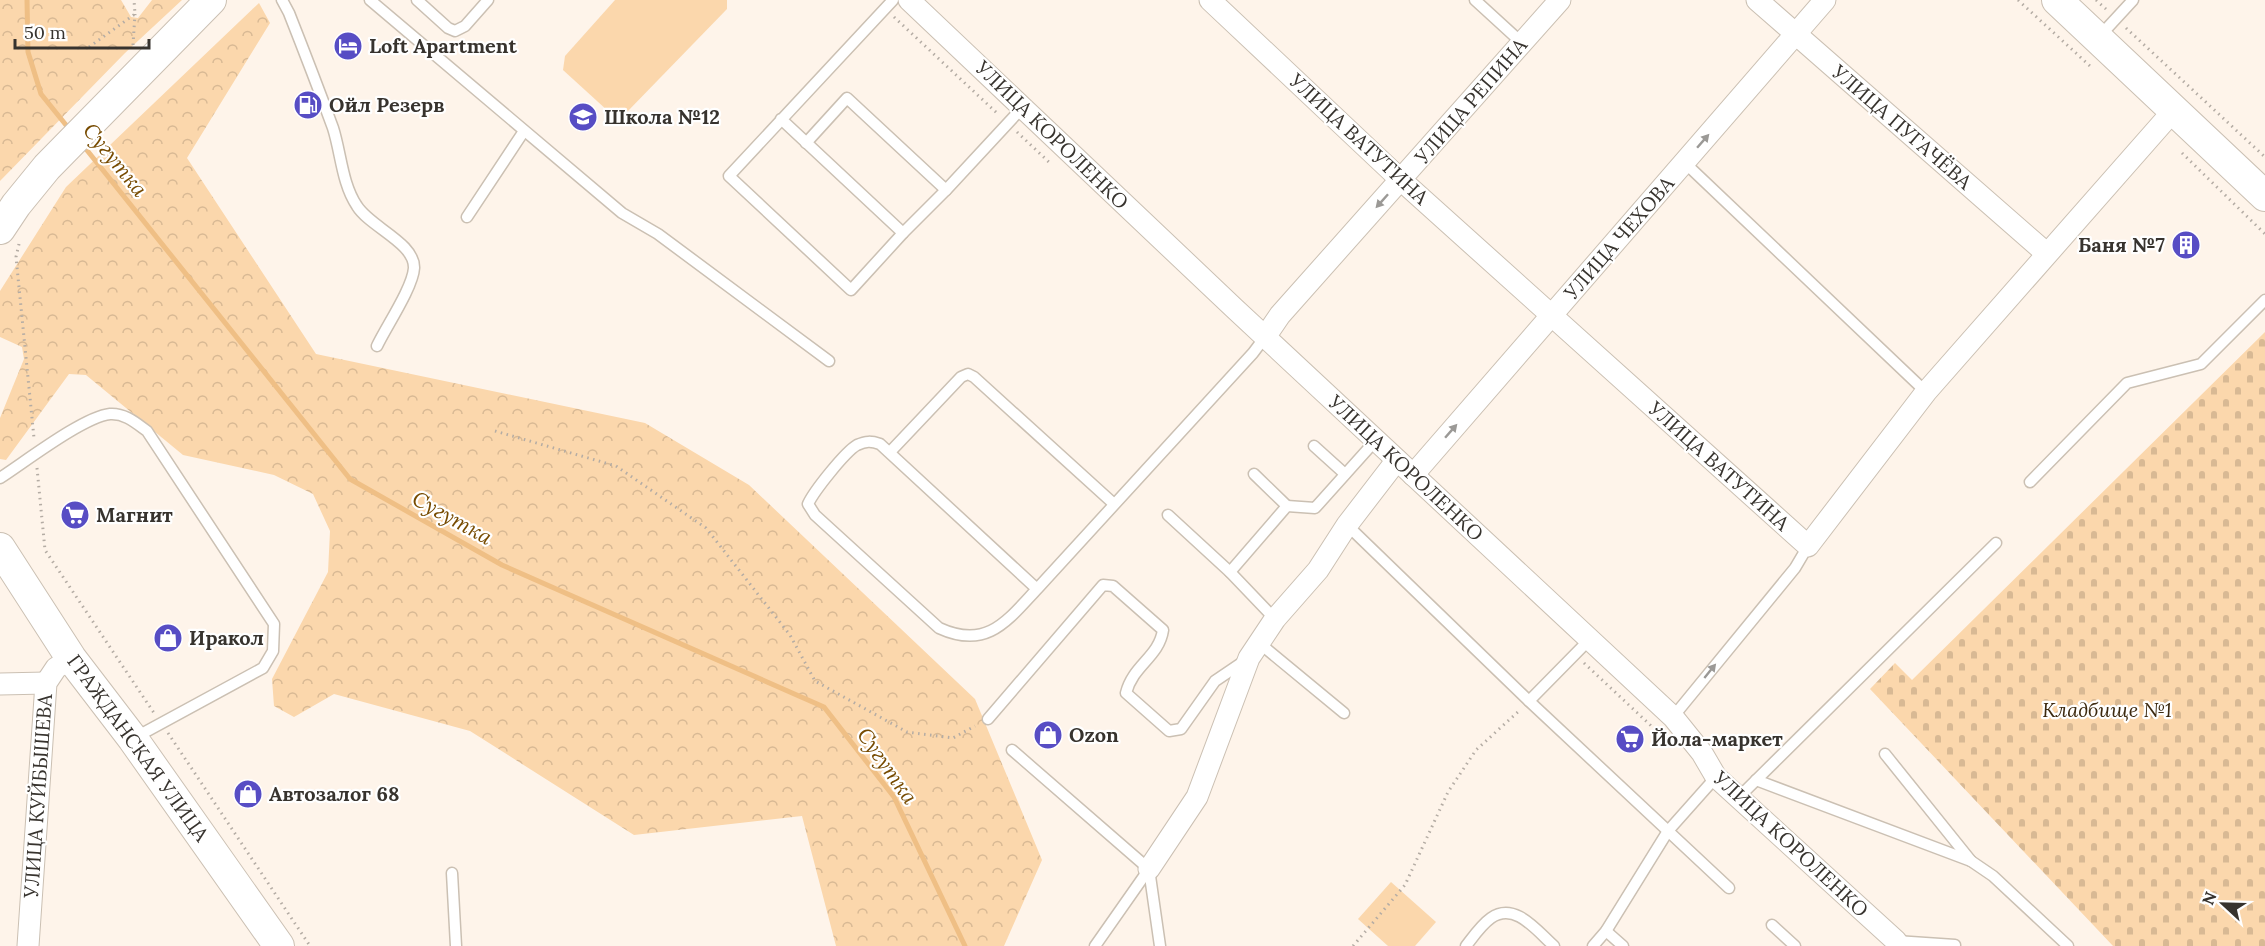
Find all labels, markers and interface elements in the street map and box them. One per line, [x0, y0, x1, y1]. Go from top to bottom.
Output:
scale bar [15, 12, 148, 50]
text: 50 m [24, 21, 66, 44]
hotel icon: Loft Apartment [332, 30, 364, 62]
street label: УЛИЦА РЕПИНА [1409, 32, 1532, 169]
place label: Loft Apartment [369, 33, 517, 58]
street label: УЛИЦА КОРОЛЕНКО [970, 55, 1134, 214]
street label: УЛИЦА ПУГАЧЁВА [1827, 58, 1978, 194]
street label: УЛИЦА ВАТУТИНА [1284, 67, 1434, 210]
fuel station icon: Ойл Резерв [292, 89, 324, 121]
place label: Ойл Резерв [329, 92, 445, 117]
school or university icon: Школа №12 [567, 101, 599, 133]
place label: Школа №12 [604, 104, 720, 129]
water label: Сугутка [77, 117, 154, 202]
one-way arrow [1696, 133, 1710, 148]
street label: УЛИЦА ЧЕХОВА [1558, 171, 1679, 305]
one-way arrow [1376, 193, 1389, 208]
building icon: Баня №7 [2170, 229, 2202, 261]
place label: Баня №7 [2078, 232, 2165, 257]
street label: УЛИЦА КОРОЛЕНКО [1323, 389, 1489, 546]
street label: УЛИЦА ВАТУТИНА [1643, 395, 1795, 536]
one-way arrow [1444, 423, 1458, 438]
water label: Сугутка [408, 485, 497, 551]
supermarket icon: Магнит [59, 499, 91, 531]
place label: Магнит [96, 502, 173, 527]
shop icon: Иракол [152, 622, 184, 654]
place label: Иракол [189, 625, 264, 650]
street label: ГРАЖДАНСКАЯ УЛИЦА [62, 649, 215, 846]
one-way arrow [1704, 663, 1717, 679]
street label: УЛИЦА КУЙБЫШЕВА [18, 693, 57, 900]
park label: Кладбище №1 [2042, 697, 2172, 722]
shop icon: Ozon [1032, 719, 1064, 751]
water label: Сугутка [851, 722, 924, 810]
place label: Ozon [1069, 722, 1119, 747]
supermarket icon: Йола-маркет [1614, 723, 1646, 755]
place label: Йола-маркет [1651, 726, 1783, 751]
street label: УЛИЦА КОРОЛЕНКО [1708, 765, 1874, 922]
shop icon: Автозалог 68 [232, 778, 264, 810]
place label: Автозалог 68 [269, 781, 399, 806]
north arrow [2193, 874, 2253, 934]
text: N [2198, 889, 2221, 908]

